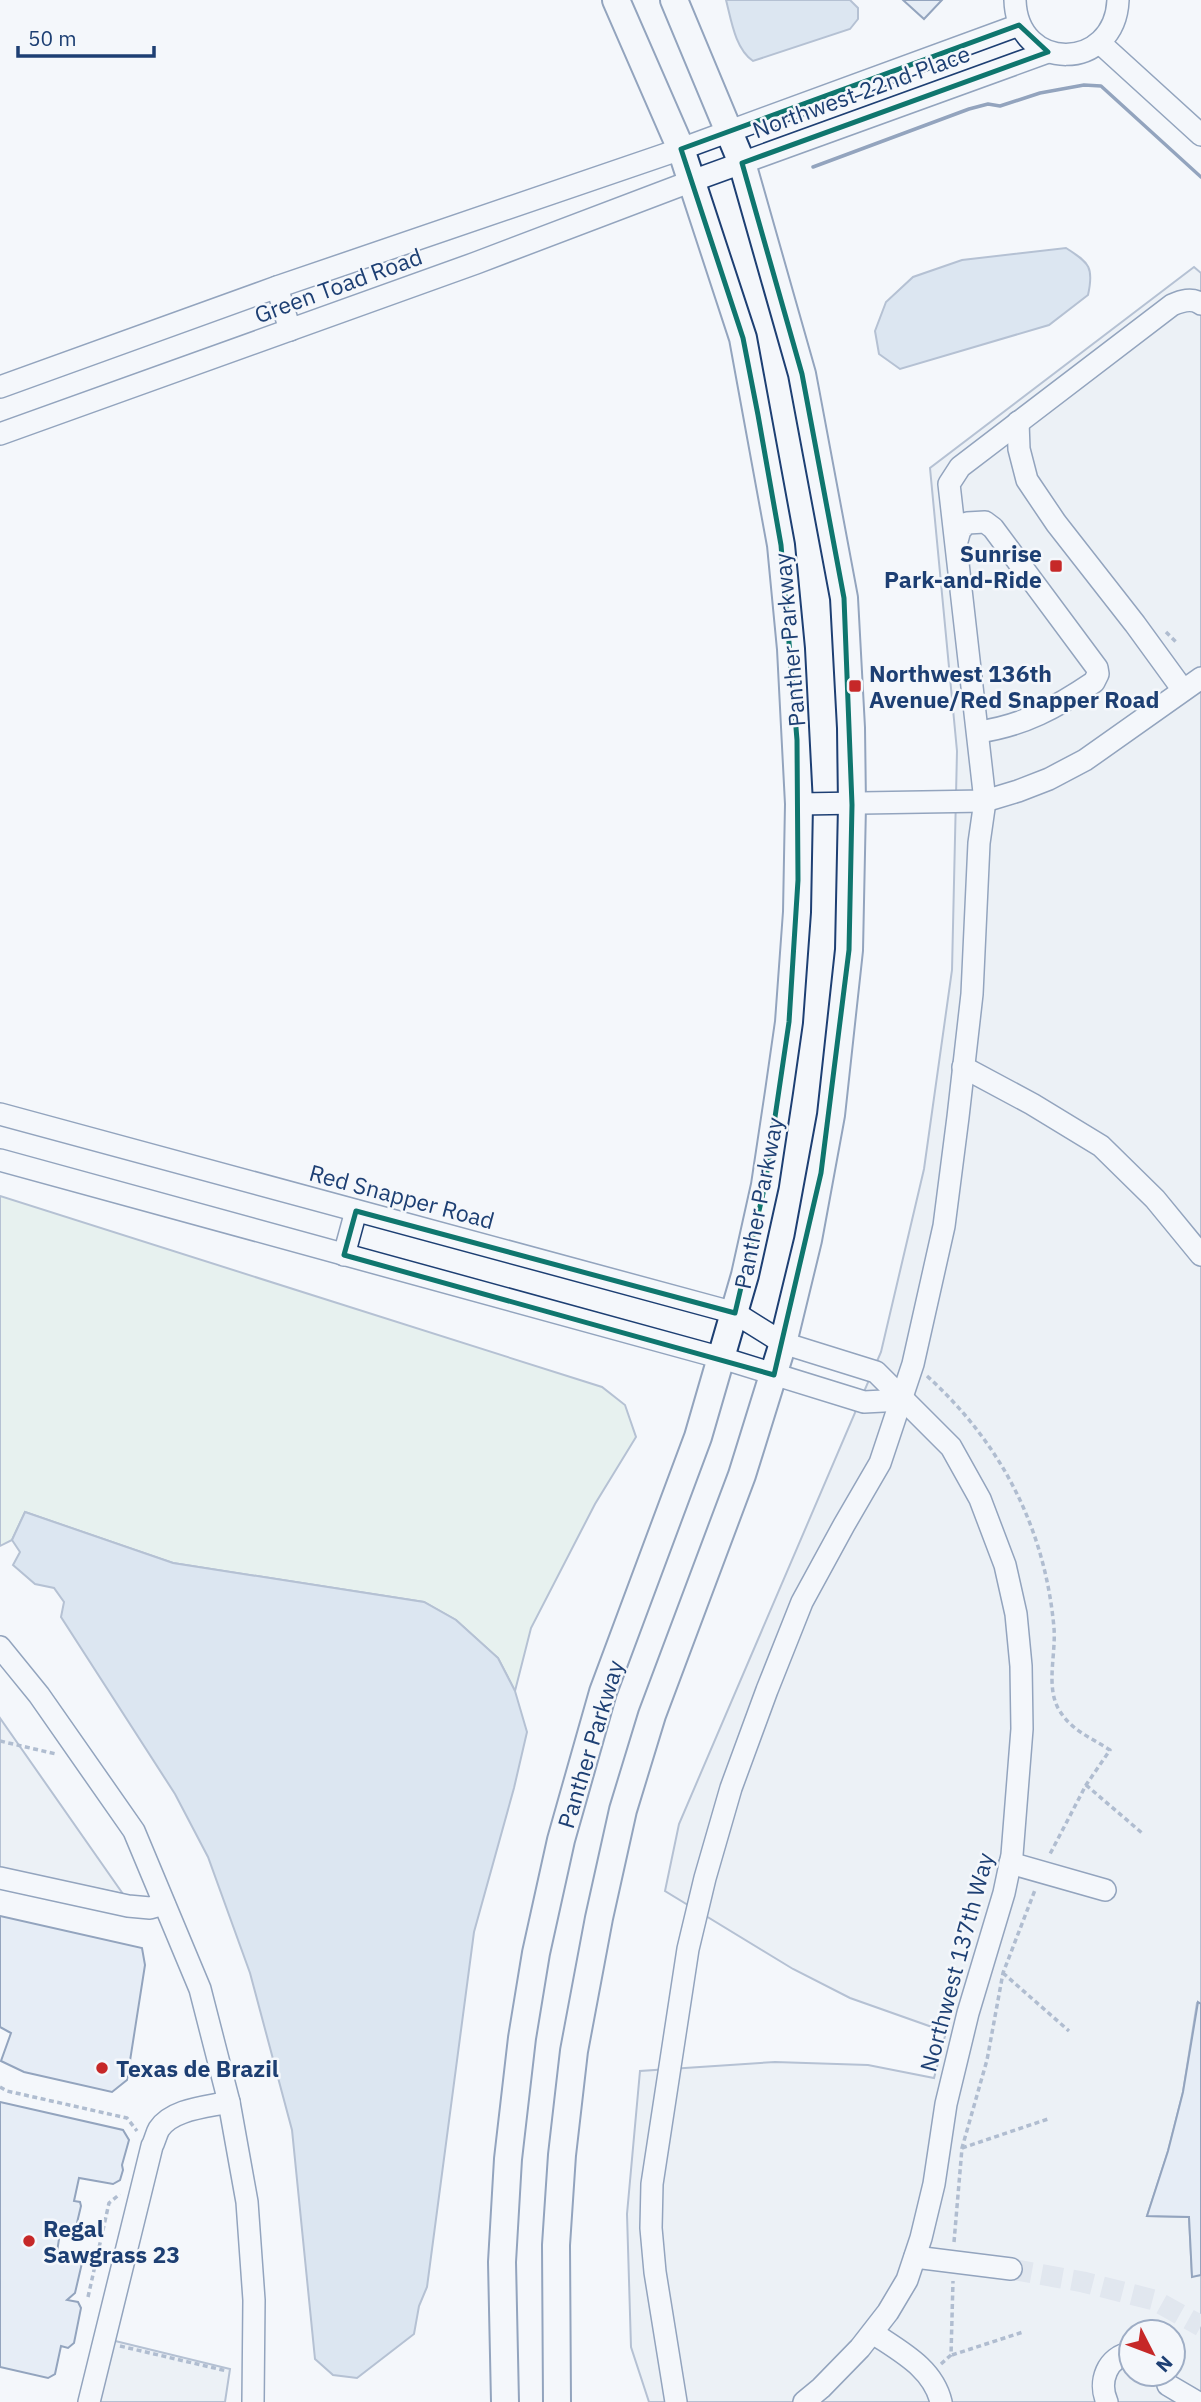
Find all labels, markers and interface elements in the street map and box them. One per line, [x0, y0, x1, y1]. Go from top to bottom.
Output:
scale bar [18, 14, 154, 58]
text: 50 m [28, 24, 77, 52]
street label: Northwest 22nd Place [748, 38, 974, 144]
street label: Green Toad Road [250, 241, 426, 329]
place label: Sunrise Park-and-Ride [884, 538, 1042, 594]
street label: Panther Parkway [766, 551, 812, 728]
marker: Sunrise Park-and-Ride [1048, 558, 1064, 574]
place label: Northwest 136th Avenue/Red Snapper Road [869, 658, 1160, 714]
marker: Northwest 136th Avenue/Red Snapper Road [847, 678, 863, 694]
street label: Panther Parkway [727, 1114, 789, 1291]
street label: Red Snapper Road [306, 1157, 498, 1235]
street label: Panther Parkway [550, 1656, 630, 1832]
street label: Northwest 137th Way [912, 1849, 1000, 2075]
place label: Texas de Brazil [116, 2053, 279, 2083]
marker: Texas de Brazil [94, 2060, 110, 2076]
place label: Regal Sawgrass 23 [43, 2213, 180, 2269]
marker: Regal Sawgrass 23 [21, 2233, 37, 2249]
north arrow [1117, 2318, 1187, 2388]
text: N [1151, 2351, 1178, 2378]

